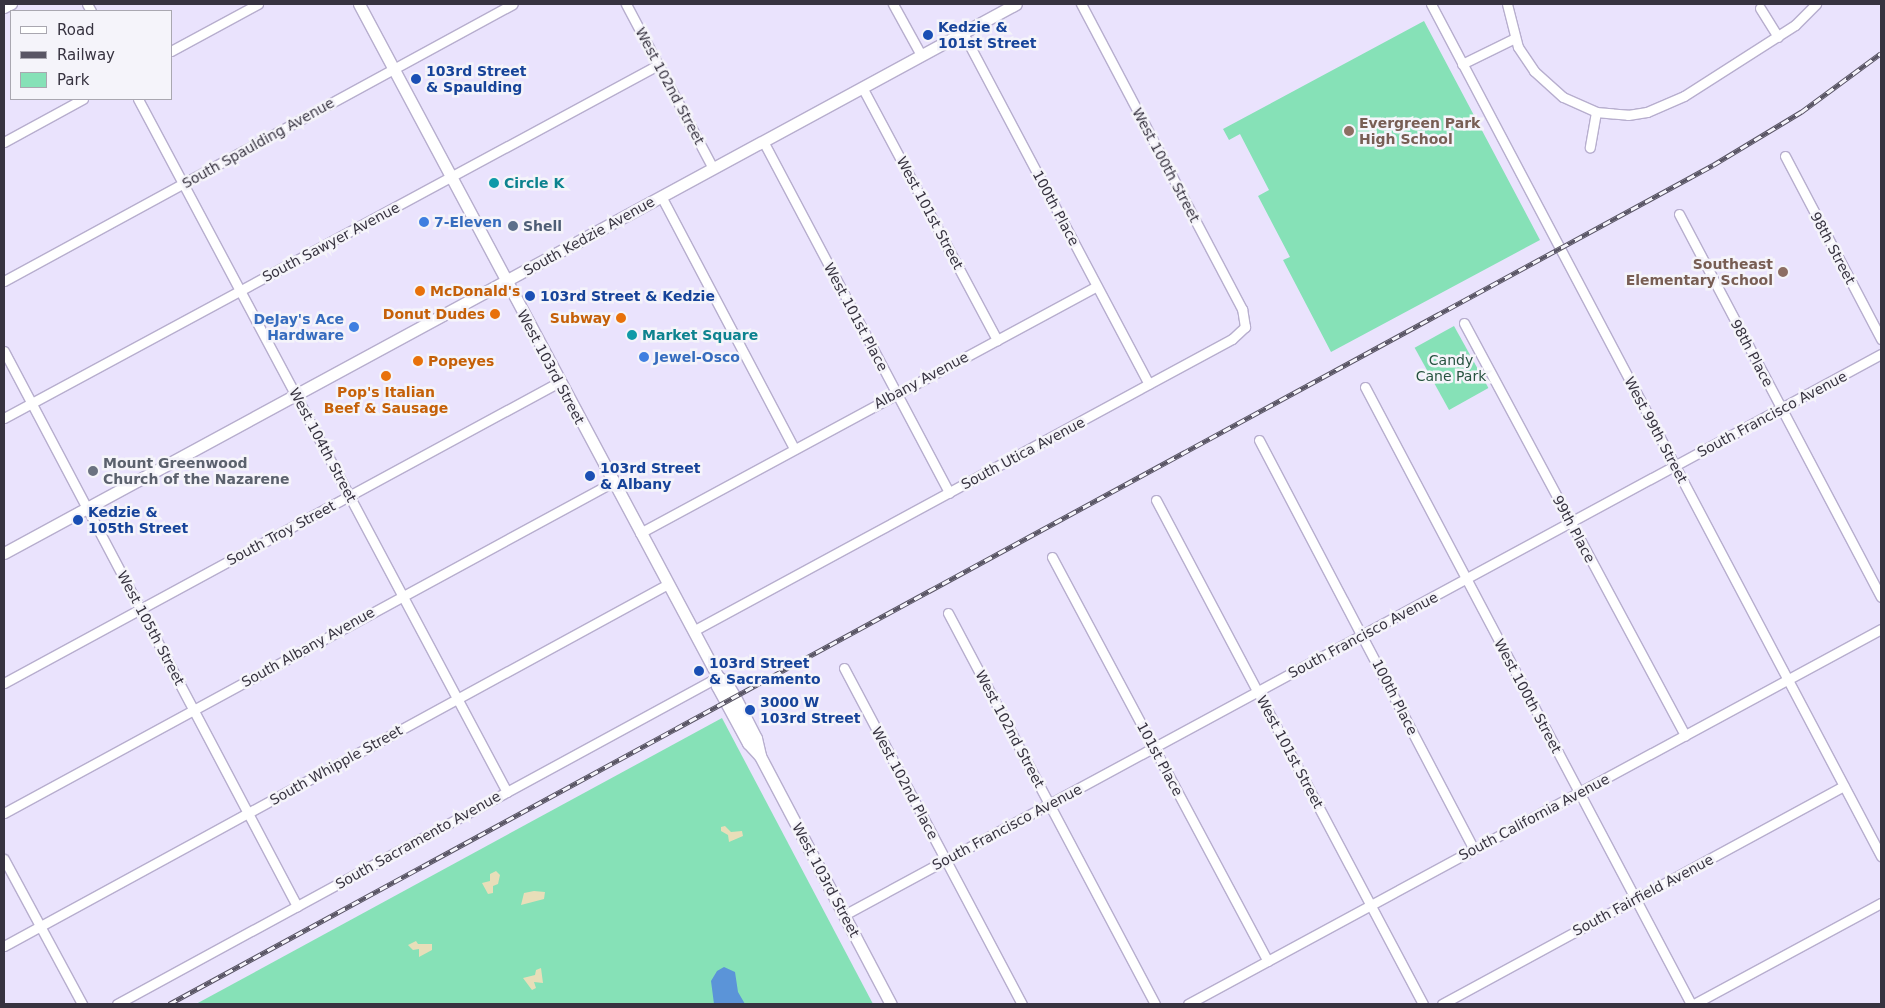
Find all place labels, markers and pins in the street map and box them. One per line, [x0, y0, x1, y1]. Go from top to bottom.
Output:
place label: Kedzie & 101st Street [938, 19, 1036, 52]
marker: Kedzie & 101st Street [922, 29, 934, 41]
place label: 103rd Street & Spaulding [426, 63, 526, 95]
marker: 103rd Street & Spaulding [410, 73, 422, 85]
place label: Evergreen Park High School [1359, 115, 1480, 148]
marker: Evergreen Park High School [1343, 125, 1355, 137]
place label: Circle K [504, 175, 564, 191]
marker: Circle K [488, 177, 500, 189]
place label: 7-Eleven [434, 214, 502, 230]
marker: 7-Eleven [418, 216, 430, 228]
place label: Shell [523, 218, 562, 234]
marker: Shell [507, 220, 519, 232]
place label: Southeast Elementary School [1626, 256, 1773, 288]
marker: Southeast Elementary School [1777, 266, 1789, 278]
place label: McDonald's [430, 283, 520, 299]
marker: McDonald's [414, 285, 426, 297]
place label: 103rd Street & Kedzie [540, 288, 715, 304]
marker: 103rd Street & Kedzie [524, 290, 536, 302]
place label: Donut Dudes [383, 306, 485, 322]
marker: Donut Dudes [489, 308, 501, 320]
place label: Subway [550, 310, 611, 326]
place label: DeJay's Ace Hardware [253, 311, 344, 344]
marker: Subway [615, 312, 627, 324]
marker: DeJay's Ace Hardware [348, 321, 360, 333]
place label: Market Square [642, 327, 758, 343]
marker: Market Square [626, 329, 638, 341]
place label: Jewel-Osco [654, 349, 740, 365]
marker: Jewel-Osco [638, 351, 650, 363]
place label: Popeyes [428, 353, 494, 369]
marker: Popeyes [412, 355, 424, 367]
marker: Pop's Italian Beef & Sausage [380, 370, 392, 382]
place label: Pop's Italian Beef & Sausage [324, 384, 448, 417]
place label: Mount Greenwood Church of the Nazarene [103, 455, 289, 488]
place label: 103rd Street & Albany [600, 460, 700, 492]
marker: Mount Greenwood Church of the Nazarene [87, 465, 99, 477]
marker: 103rd Street & Albany [584, 470, 596, 482]
place label: Kedzie & 105th Street [88, 504, 188, 536]
marker: Kedzie & 105th Street [72, 514, 84, 526]
place label: 103rd Street & Sacramento [709, 655, 821, 688]
marker: 103rd Street & Sacramento [693, 665, 705, 677]
place label: 3000 W 103rd Street [760, 694, 860, 726]
marker: 3000 W 103rd Street [744, 704, 756, 716]

